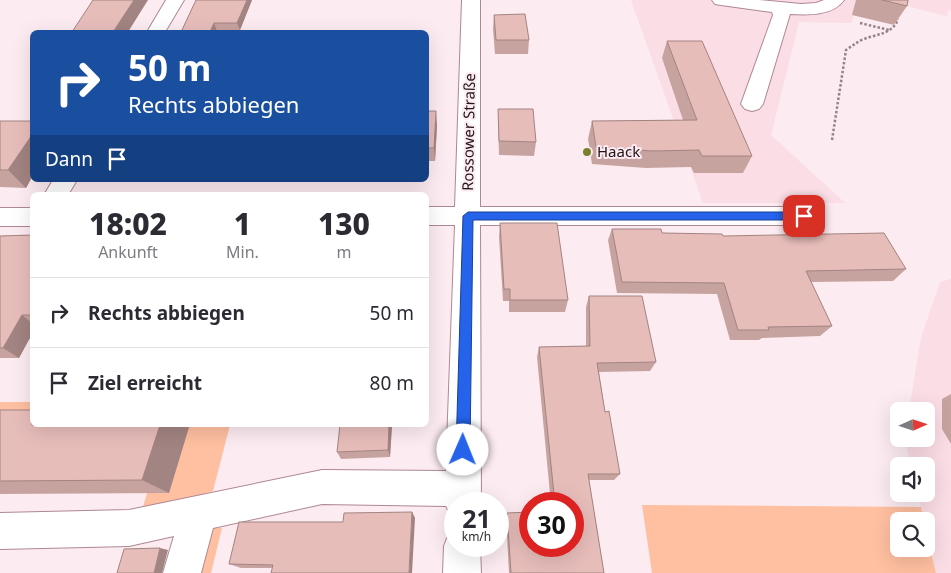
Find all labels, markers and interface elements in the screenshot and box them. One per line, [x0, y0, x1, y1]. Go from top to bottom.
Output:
text: 50 m [128, 44, 211, 91]
icon: right [45, 50, 110, 115]
street label: Rossower Straße [457, 73, 479, 191]
text: Rechts abbiegen [128, 89, 299, 119]
place label: Haack [597, 141, 640, 161]
icon: arrive [103, 145, 131, 173]
text: Dann [45, 146, 93, 172]
marker: Haack [581, 146, 593, 158]
pin [783, 195, 825, 237]
icon: arrive [790, 202, 818, 230]
text: 18:02 [89, 203, 167, 244]
text: 1 [234, 203, 251, 244]
text: 130 [318, 203, 370, 244]
text: Ankunft [98, 241, 158, 263]
text: Min. [226, 241, 259, 263]
text: m [336, 241, 351, 263]
icon: right [45, 299, 73, 327]
text: Rechts abbiegen [88, 300, 245, 326]
text: 50 m [370, 300, 414, 326]
icon: arrive [45, 369, 73, 397]
text: Ziel erreicht [88, 370, 202, 396]
text: 80 m [370, 370, 414, 396]
north arrow [890, 402, 935, 448]
map controls [890, 402, 935, 557]
position arrow [436, 423, 488, 475]
button: sound [890, 457, 935, 502]
speed limit sign: 30 [519, 492, 584, 557]
text: 21 [462, 501, 491, 535]
button: search [890, 512, 935, 557]
text: km/h [462, 528, 491, 545]

